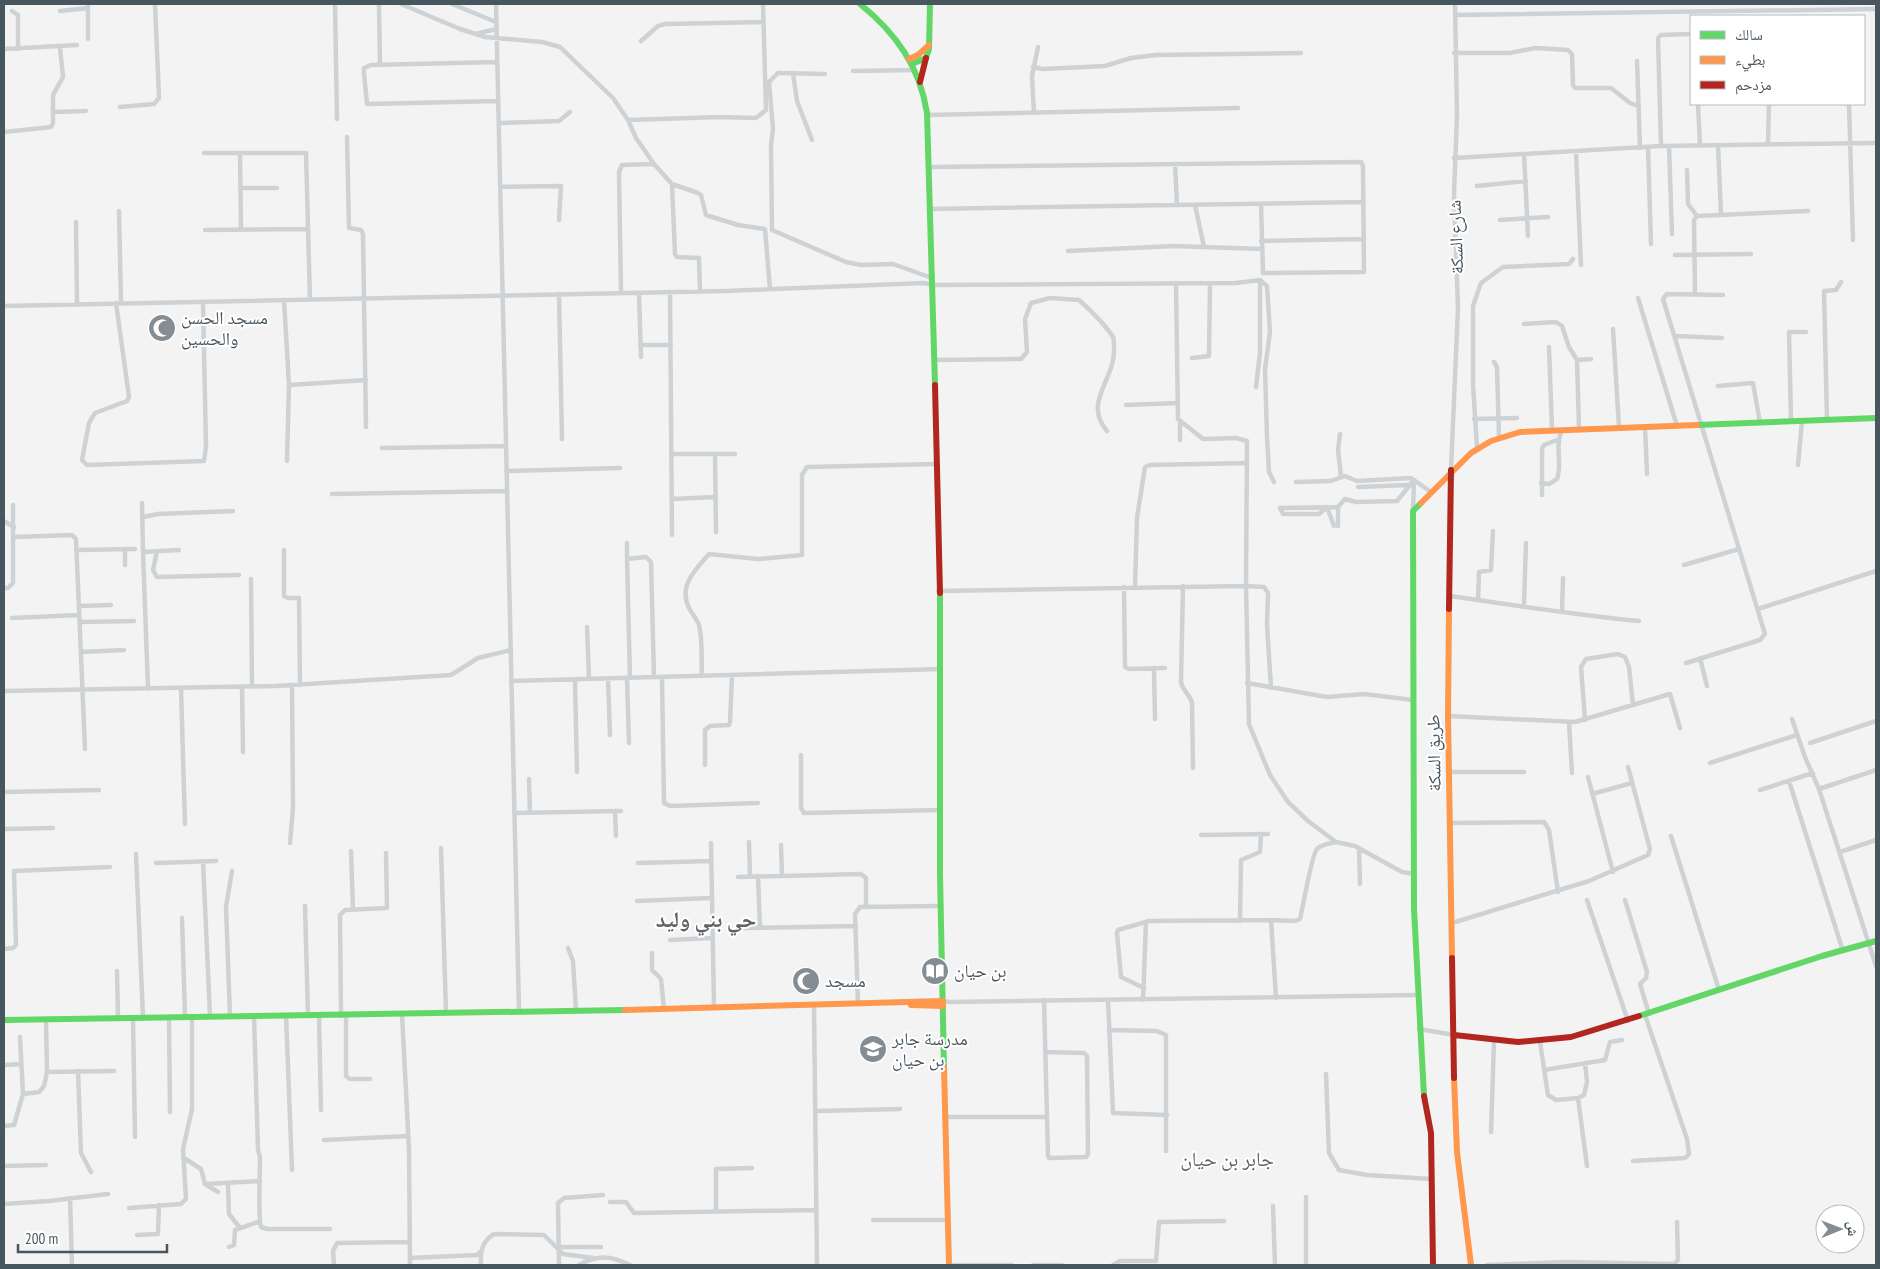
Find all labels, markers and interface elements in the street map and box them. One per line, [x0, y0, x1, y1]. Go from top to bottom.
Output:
legend [1690, 15, 1865, 105]
text: سالك [1735, 25, 1763, 44]
text: بطيء [1735, 50, 1765, 72]
text: مزدحم [1735, 75, 1772, 95]
street label: شارع السكة [1443, 199, 1468, 275]
place label: مسجد الحسن والحسين [181, 306, 268, 350]
mosque icon: مسجد الحسن والحسين [147, 313, 177, 343]
street label: طريق السكة [1421, 714, 1446, 792]
district label: حي بني وليد [656, 905, 756, 936]
library icon: بن حيان [920, 956, 950, 986]
place label: بن حيان [954, 959, 1006, 982]
mosque icon: مسجد [791, 966, 821, 996]
place label: مسجد [825, 969, 866, 992]
place label: مدرسة جابر بن حيان [891, 1027, 968, 1071]
school or university icon: مدرسة جابر بن حيان [858, 1034, 888, 1064]
district label: جابر بن حيان [1180, 1146, 1274, 1172]
north arrow [1815, 1204, 1865, 1254]
text: ش [1844, 1221, 1862, 1236]
scale bar [18, 1222, 166, 1254]
text: 200 m [25, 1229, 58, 1248]

